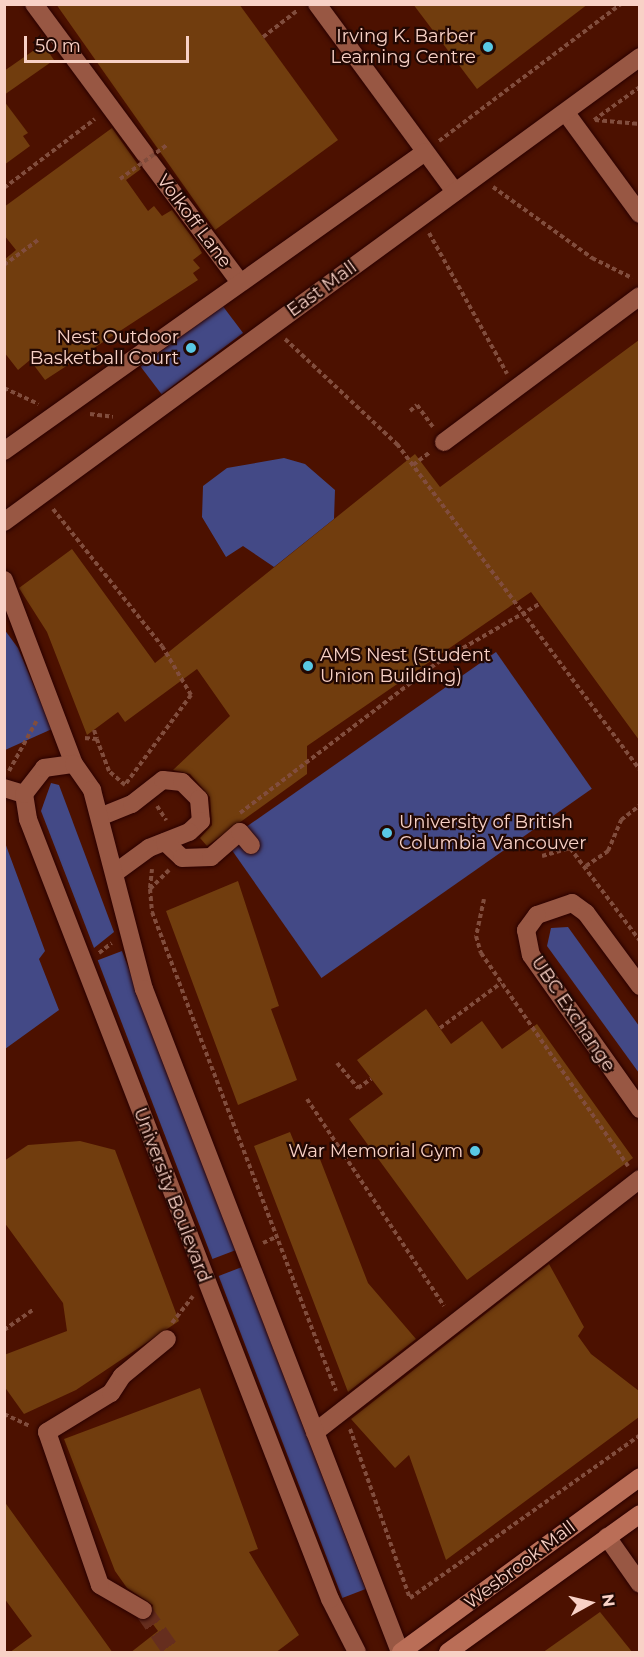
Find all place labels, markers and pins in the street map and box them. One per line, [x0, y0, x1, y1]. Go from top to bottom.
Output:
place label: Irving K. Barber Learning Centre [330, 26, 476, 68]
marker: Irving K. Barber Learning Centre [481, 40, 495, 54]
place label: Nest Outdoor Basketball Court [30, 327, 179, 370]
marker: Nest Outdoor Basketball Court [184, 341, 198, 355]
place label: AMS Nest (Student Union Building) [320, 645, 491, 688]
marker: AMS Nest (Student Union Building) [301, 659, 315, 673]
place label: University of British Columbia Vancouver [399, 812, 586, 854]
marker: University of British Columbia Vancouver [380, 826, 394, 840]
place label: War Memorial Gym [288, 1140, 463, 1162]
marker: War Memorial Gym [468, 1144, 482, 1158]

